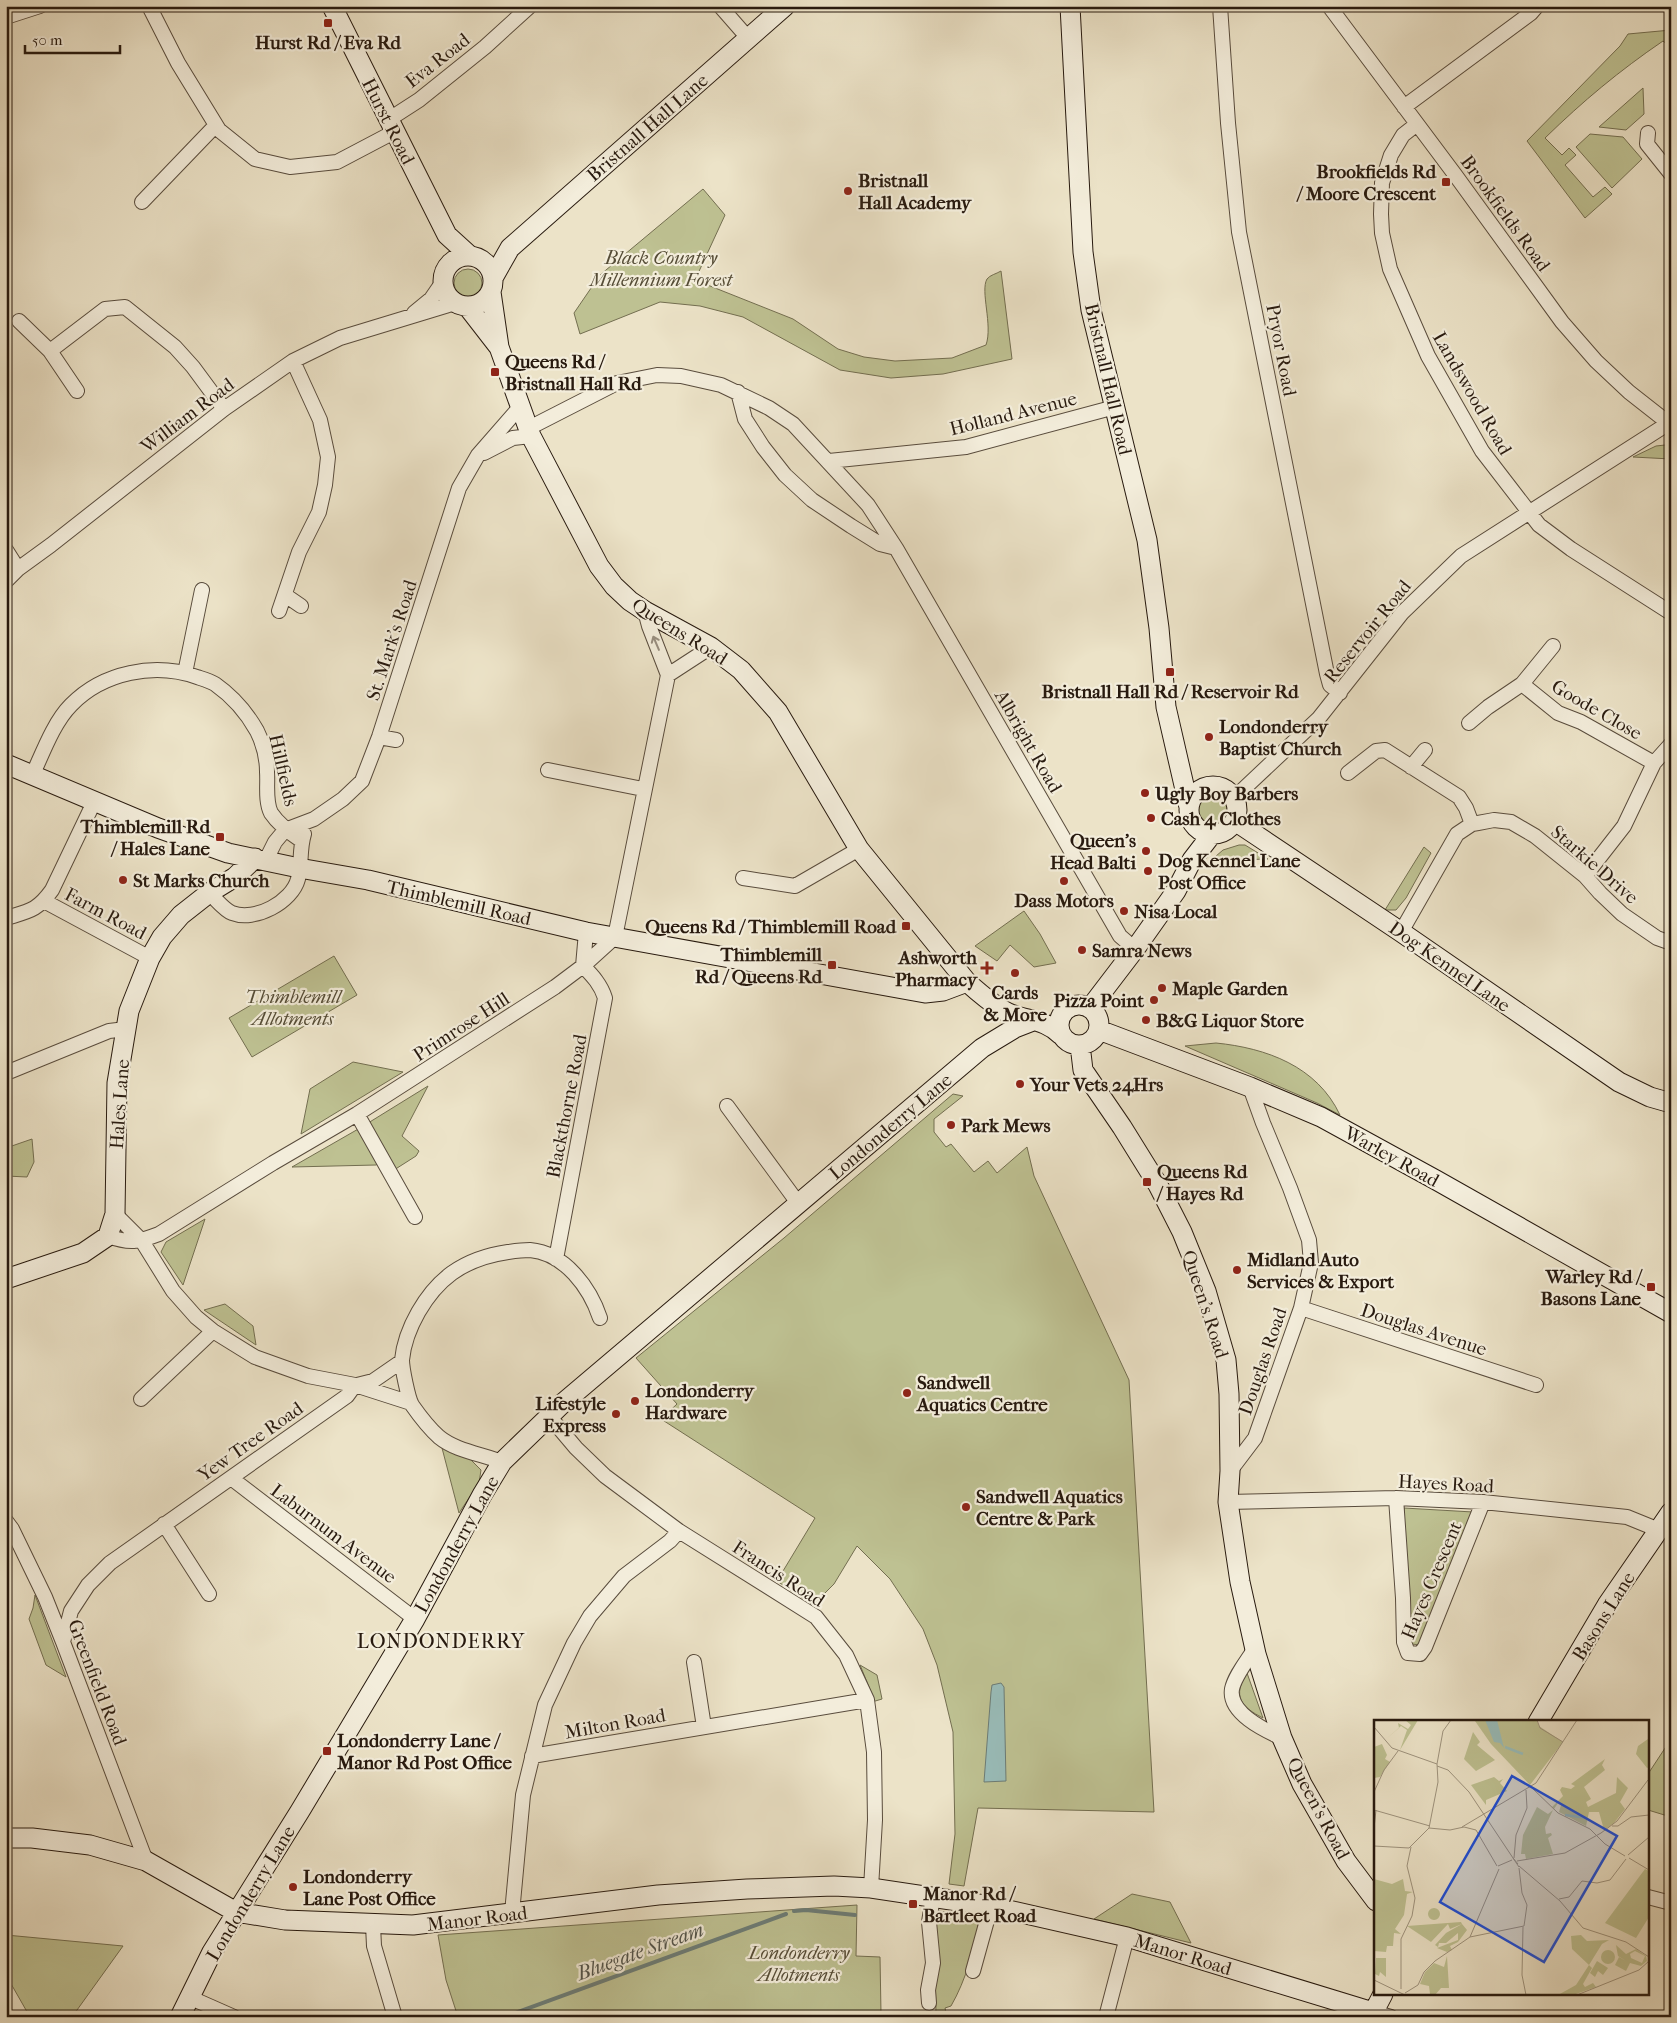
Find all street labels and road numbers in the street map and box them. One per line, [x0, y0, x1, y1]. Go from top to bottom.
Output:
street label: Eva Road [401, 28, 475, 93]
street label: Bristnall Hall Lane [583, 69, 713, 186]
street label: Hurst Road [357, 75, 420, 169]
street label: Brookfields Road [1456, 151, 1555, 276]
street label: Bristnall Hall Road [1080, 301, 1136, 458]
street label: Pryor Road [1261, 302, 1301, 399]
street label: Landswood Road [1428, 328, 1517, 459]
street label: William Road [136, 373, 239, 459]
street label: Holland Avenue [947, 388, 1079, 440]
street label: Reservoir Road [1320, 575, 1416, 688]
street label: St. Mark's Road [362, 577, 422, 703]
street label: Queens Road [628, 594, 732, 670]
street label: Goode Close [1547, 675, 1646, 745]
street label: Albright Road [989, 685, 1067, 797]
street label: Hillfields [264, 732, 302, 809]
street label: Starkie Drive [1546, 821, 1642, 909]
street label: Thimblemill Road [384, 876, 534, 930]
street label: Farm Road [61, 883, 151, 945]
street label: Dog Kennel Lane [1385, 917, 1514, 1017]
street label: Primrose Hill [409, 988, 514, 1066]
street label: Blackthorne Road [542, 1032, 592, 1180]
street label: Hales Lane [106, 1058, 134, 1150]
street label: Londonderry Lane [825, 1069, 957, 1185]
street label: Warley Road [1339, 1121, 1443, 1192]
street label: Queen's Road [1177, 1247, 1233, 1362]
street label: Douglas Avenue [1358, 1299, 1490, 1361]
street label: Douglas Road [1234, 1304, 1292, 1418]
street label: Yew Tree Road [193, 1397, 308, 1487]
street label: Hayes Road [1397, 1471, 1495, 1498]
street label: Londonderry Lane [410, 1472, 504, 1617]
street label: Laburnum Avenue [266, 1479, 401, 1588]
street label: Hayes Crescent [1397, 1518, 1467, 1643]
street label: Francis Road [728, 1536, 829, 1612]
street label: Basons Lane [1568, 1568, 1640, 1665]
street label: Greenfield Road [63, 1616, 131, 1749]
street label: Milton Road [563, 1704, 668, 1744]
street label: Queen's Road [1282, 1754, 1355, 1864]
street label: Londonderry Lane [202, 1822, 300, 1965]
street label: Manor Road [426, 1902, 529, 1936]
street label: Manor Road [1131, 1930, 1235, 1980]

